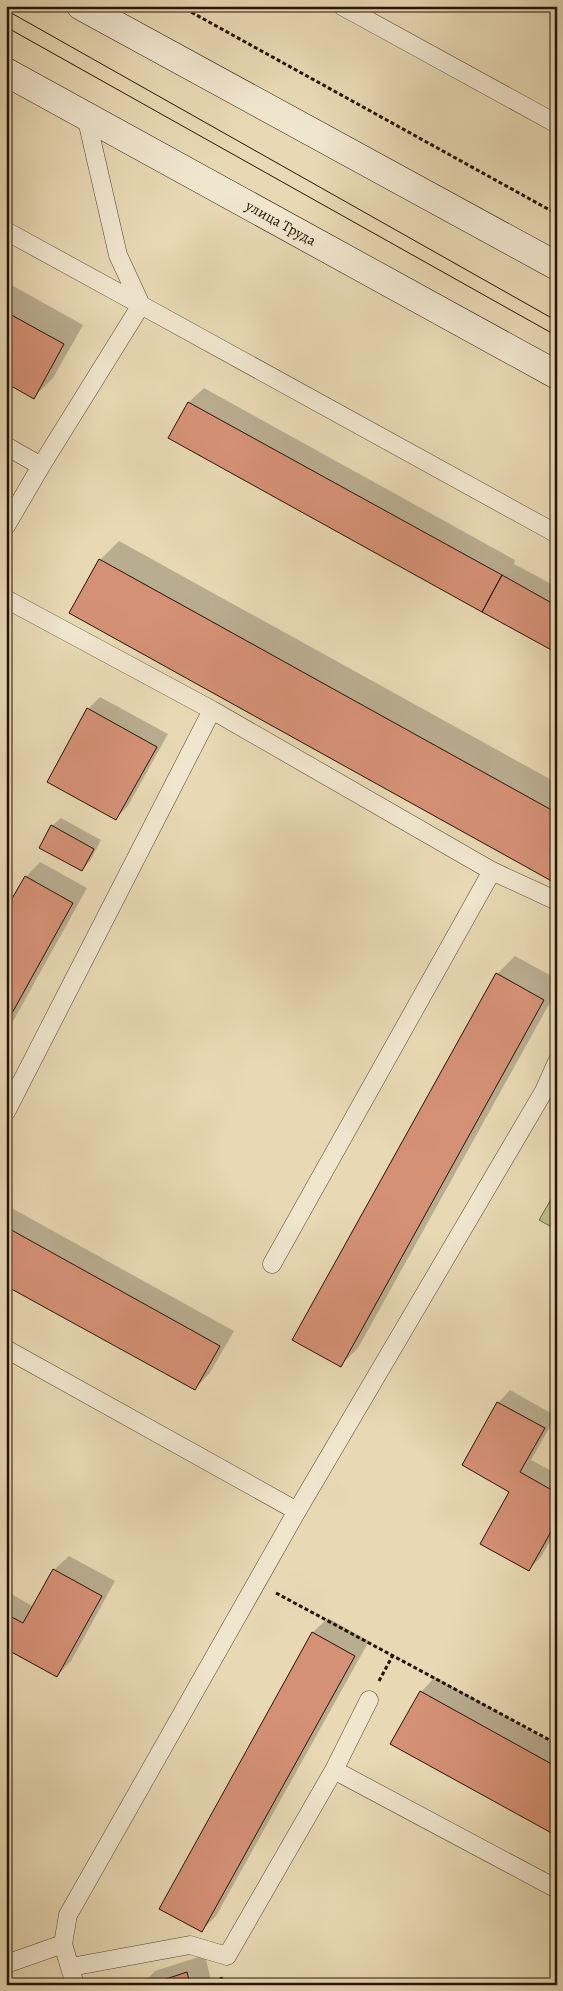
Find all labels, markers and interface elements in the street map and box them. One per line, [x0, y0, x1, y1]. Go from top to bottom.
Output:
street label: улица Труда [241, 195, 320, 251]

